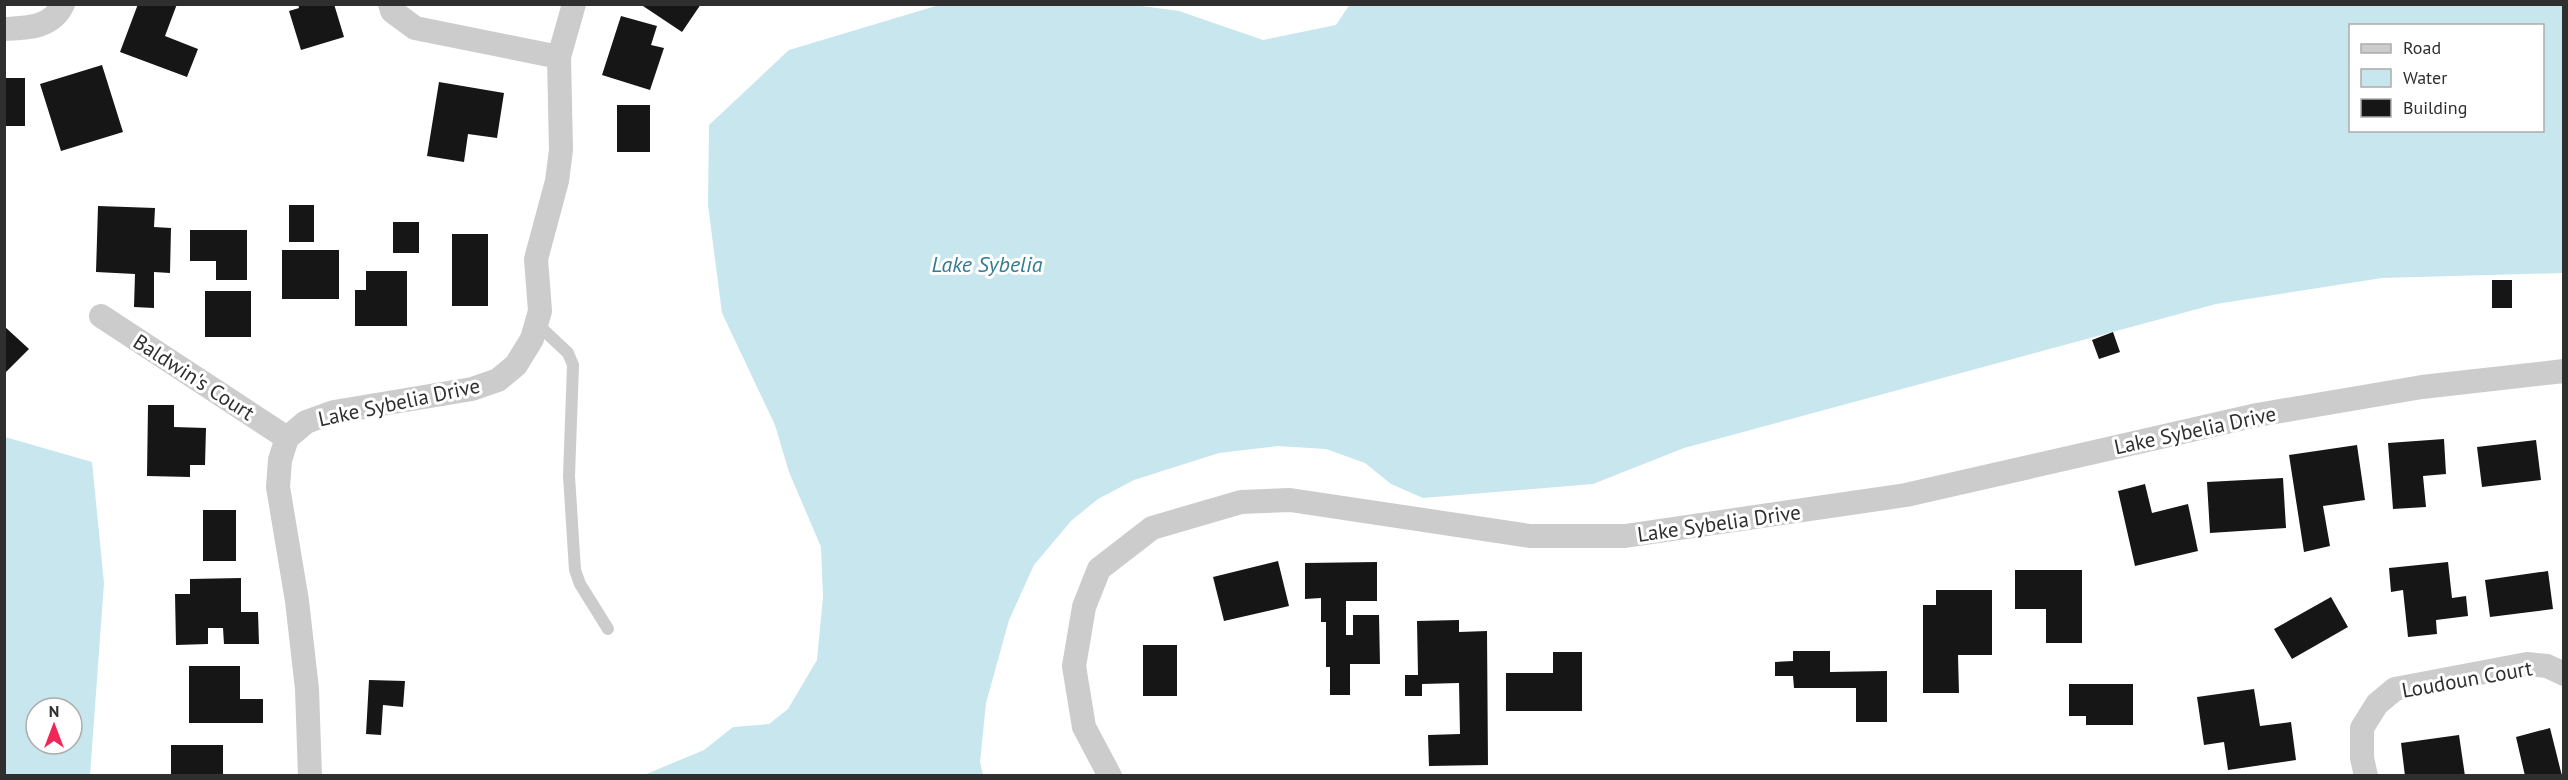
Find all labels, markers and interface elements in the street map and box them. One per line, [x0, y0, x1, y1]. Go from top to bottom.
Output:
legend [2349, 24, 2544, 132]
text: Road [2403, 36, 2441, 59]
text: Water [2403, 66, 2447, 89]
text: Building [2403, 96, 2467, 119]
water label: Lake Sybelia [932, 250, 1043, 278]
street label: Baldwin's Court [128, 328, 260, 426]
street label: Lake Sybelia Drive [316, 372, 482, 432]
street label: Lake Sybelia Drive [2112, 400, 2278, 460]
street label: Lake Sybelia Drive [1636, 498, 1802, 548]
street label: Loudoun Court [2400, 654, 2534, 704]
north arrow [24, 696, 84, 756]
text: N [49, 701, 59, 721]

